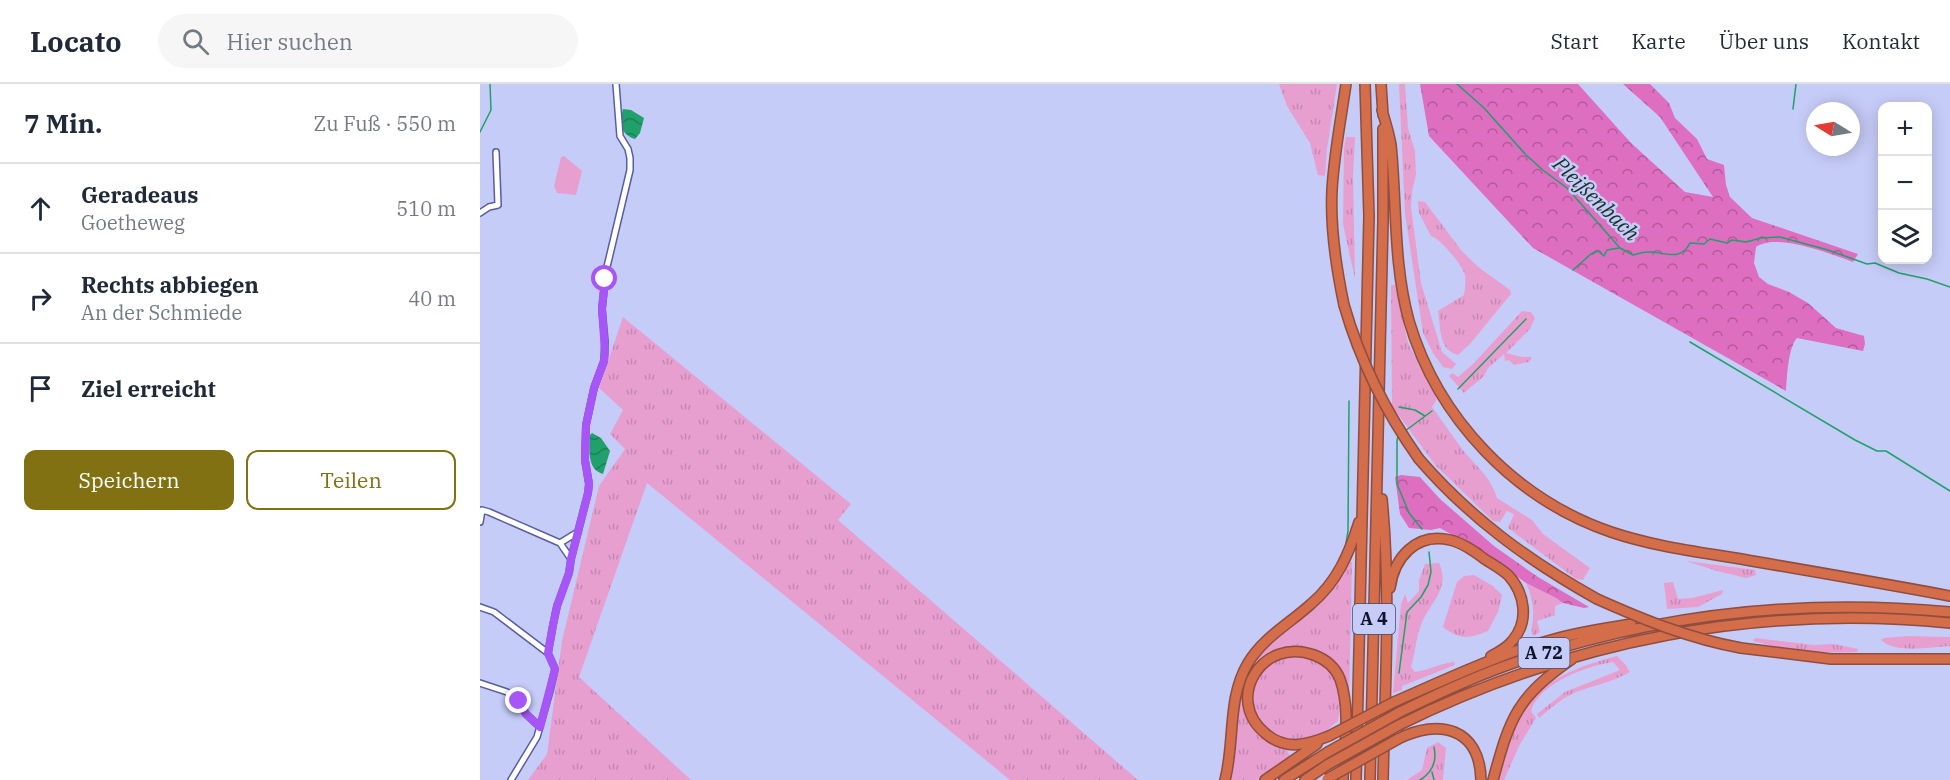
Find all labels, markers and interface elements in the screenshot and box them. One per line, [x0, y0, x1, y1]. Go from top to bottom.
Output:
search box [158, 14, 578, 68]
text: Locato [30, 23, 122, 60]
icon: search [179, 25, 212, 58]
text: Hier suchen [227, 27, 353, 56]
text: Start [1550, 27, 1599, 55]
text: Karte [1632, 27, 1686, 55]
text: Über uns [1719, 27, 1809, 55]
text: Kontakt [1842, 27, 1920, 55]
north arrow [1806, 102, 1860, 156]
map controls [1878, 102, 1932, 264]
button: + [1878, 102, 1932, 156]
text: 7 Min. [24, 106, 102, 140]
text: Zu Fuß · 550 m [314, 110, 456, 137]
water label: Pleißenbach [1547, 149, 1646, 247]
button: − [1878, 156, 1932, 210]
text: Geradeaus [81, 180, 198, 209]
icon: ahead [24, 192, 57, 225]
text: 510 m [396, 195, 456, 222]
text: Goetheweg [81, 209, 185, 236]
button: layers [1878, 210, 1932, 264]
route start [591, 265, 617, 291]
text: Rechts abbiegen [81, 270, 259, 299]
icon: right [24, 282, 57, 315]
text: 40 m [408, 285, 456, 312]
text: An der Schmiede [81, 299, 242, 326]
icon: arrive [24, 372, 57, 405]
text: Ziel erreicht [81, 374, 216, 403]
button: Speichern [24, 450, 234, 510]
button: Teilen [246, 450, 456, 510]
road number: A 4 [1353, 604, 1395, 634]
road number: A 72 [1518, 638, 1570, 668]
route end [505, 687, 531, 713]

